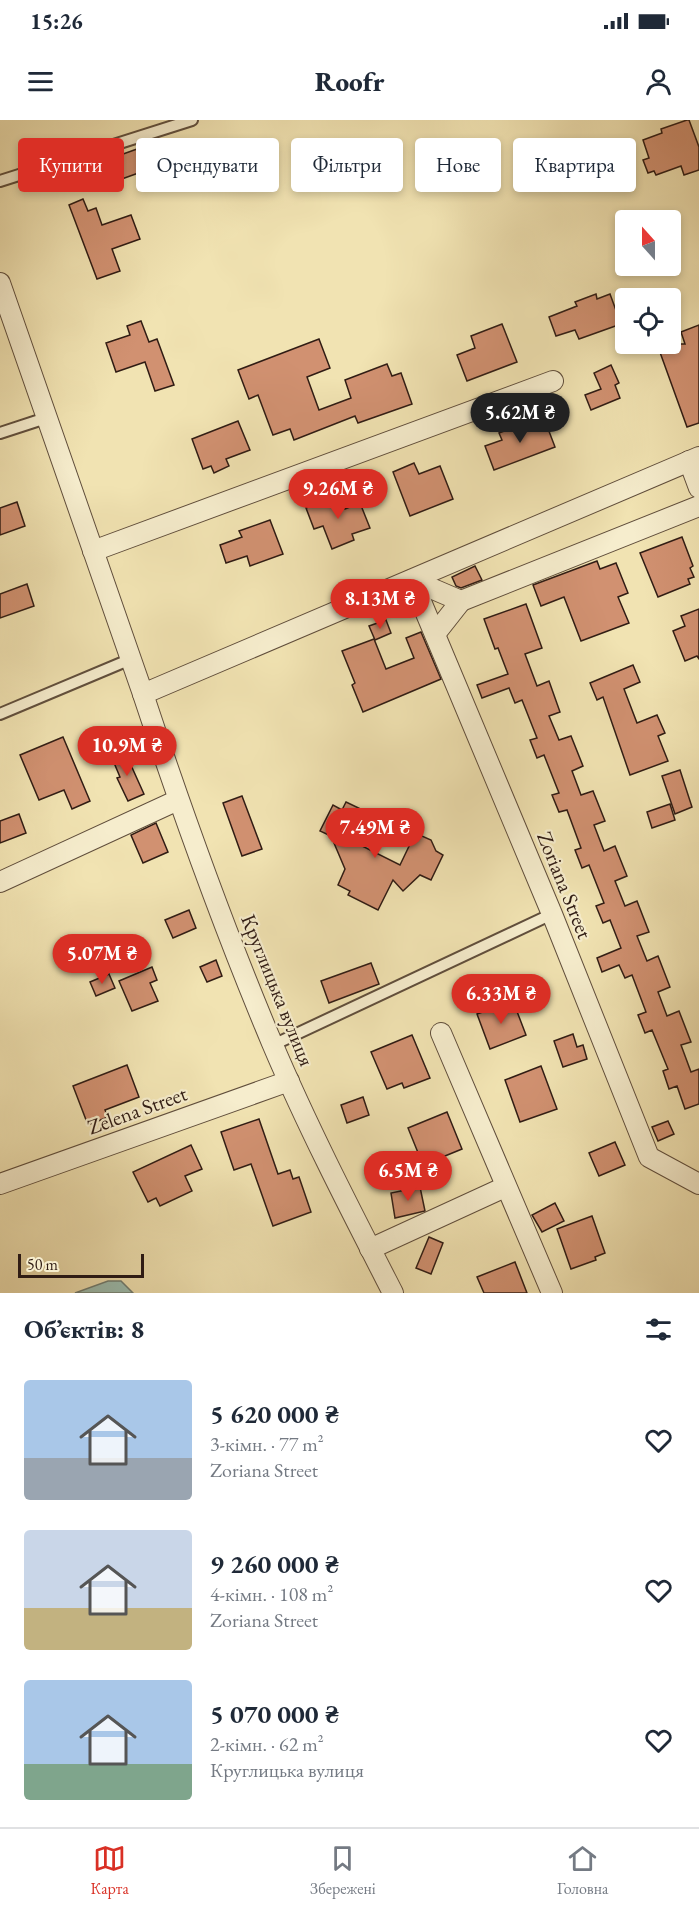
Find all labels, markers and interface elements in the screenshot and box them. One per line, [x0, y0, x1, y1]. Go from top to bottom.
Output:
text: 15:26 [30, 7, 83, 36]
text: Roofr [315, 64, 384, 99]
icon: menu [24, 65, 57, 98]
icon: person [642, 65, 675, 98]
chip: Купити [18, 138, 124, 192]
chip: Орендувати [136, 138, 279, 192]
chip: Фільтри [291, 138, 403, 192]
chip: Нове [415, 138, 501, 192]
chip: Квартира [513, 138, 636, 192]
north arrow [615, 210, 681, 276]
map controls [615, 210, 681, 354]
button: locate [615, 288, 681, 354]
pin: 5.62M ₴ [465, 393, 575, 444]
text: 5.62M ₴ [485, 399, 555, 425]
pin: 9.26M ₴ [283, 469, 393, 520]
text: 9.26M ₴ [303, 475, 373, 501]
pin: 8.13M ₴ [325, 579, 435, 630]
text: 8.13M ₴ [345, 585, 415, 611]
pin: 10.9M ₴ [72, 726, 182, 777]
text: 10.9M ₴ [92, 732, 162, 758]
pin: 7.49M ₴ [320, 808, 430, 859]
text: 7.49M ₴ [340, 814, 410, 840]
street label: Zoriana Street [531, 827, 599, 943]
street label: Круглицька вулиця [235, 910, 321, 1070]
pin: 5.07M ₴ [47, 934, 157, 985]
text: 5.07M ₴ [67, 940, 137, 966]
pin: 6.33M ₴ [446, 974, 556, 1025]
text: 6.33M ₴ [466, 980, 536, 1006]
street label: Zelena Street [84, 1079, 191, 1140]
pin: 6.5M ₴ [359, 1151, 457, 1202]
text: 6.5M ₴ [378, 1157, 438, 1183]
scale bar [18, 1251, 144, 1278]
text: 50 m [27, 1254, 58, 1275]
text: Об’єктів: 8 [24, 1312, 144, 1346]
icon: filters [642, 1313, 675, 1346]
text: 5 620 000 ₴ [210, 1397, 339, 1431]
icon: home [72, 1404, 144, 1476]
icon: heart [642, 1424, 675, 1457]
text: 3-кімн. · 77 m² [210, 1431, 324, 1457]
text: Zoriana Street [210, 1457, 318, 1483]
text: 9 260 000 ₴ [210, 1547, 339, 1581]
icon: home [72, 1554, 144, 1626]
icon: heart [642, 1574, 675, 1607]
text: 4-кімн. · 108 m² [210, 1581, 333, 1607]
text: Zoriana Street [210, 1607, 318, 1633]
text: 5 070 000 ₴ [210, 1697, 339, 1731]
icon: home [72, 1704, 144, 1776]
icon: heart [642, 1724, 675, 1757]
text: 2-кімн. · 62 m² [210, 1731, 324, 1757]
text: Круглицька вулиця [210, 1757, 364, 1783]
tab: Карта [91, 1842, 129, 1899]
tab: Збережені [310, 1842, 376, 1899]
tab: Головна [557, 1842, 608, 1899]

